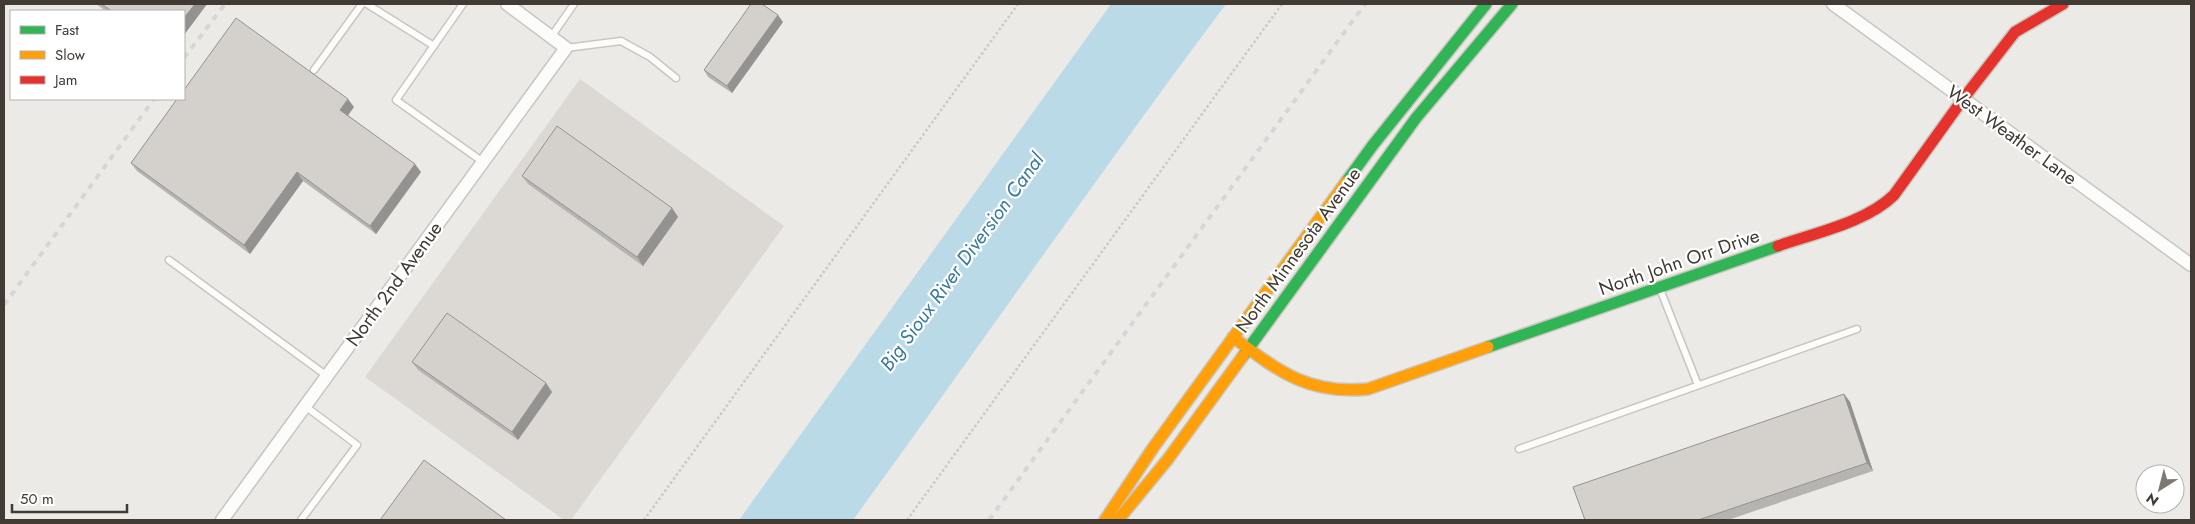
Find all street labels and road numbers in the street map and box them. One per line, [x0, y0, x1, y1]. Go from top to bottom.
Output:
street label: West Weather Lane [1941, 78, 2083, 192]
street label: North Minnesota Avenue [1229, 162, 1367, 338]
street label: North 2nd Avenue [339, 216, 449, 352]
street label: North John Orr Drive [1595, 222, 1763, 302]

